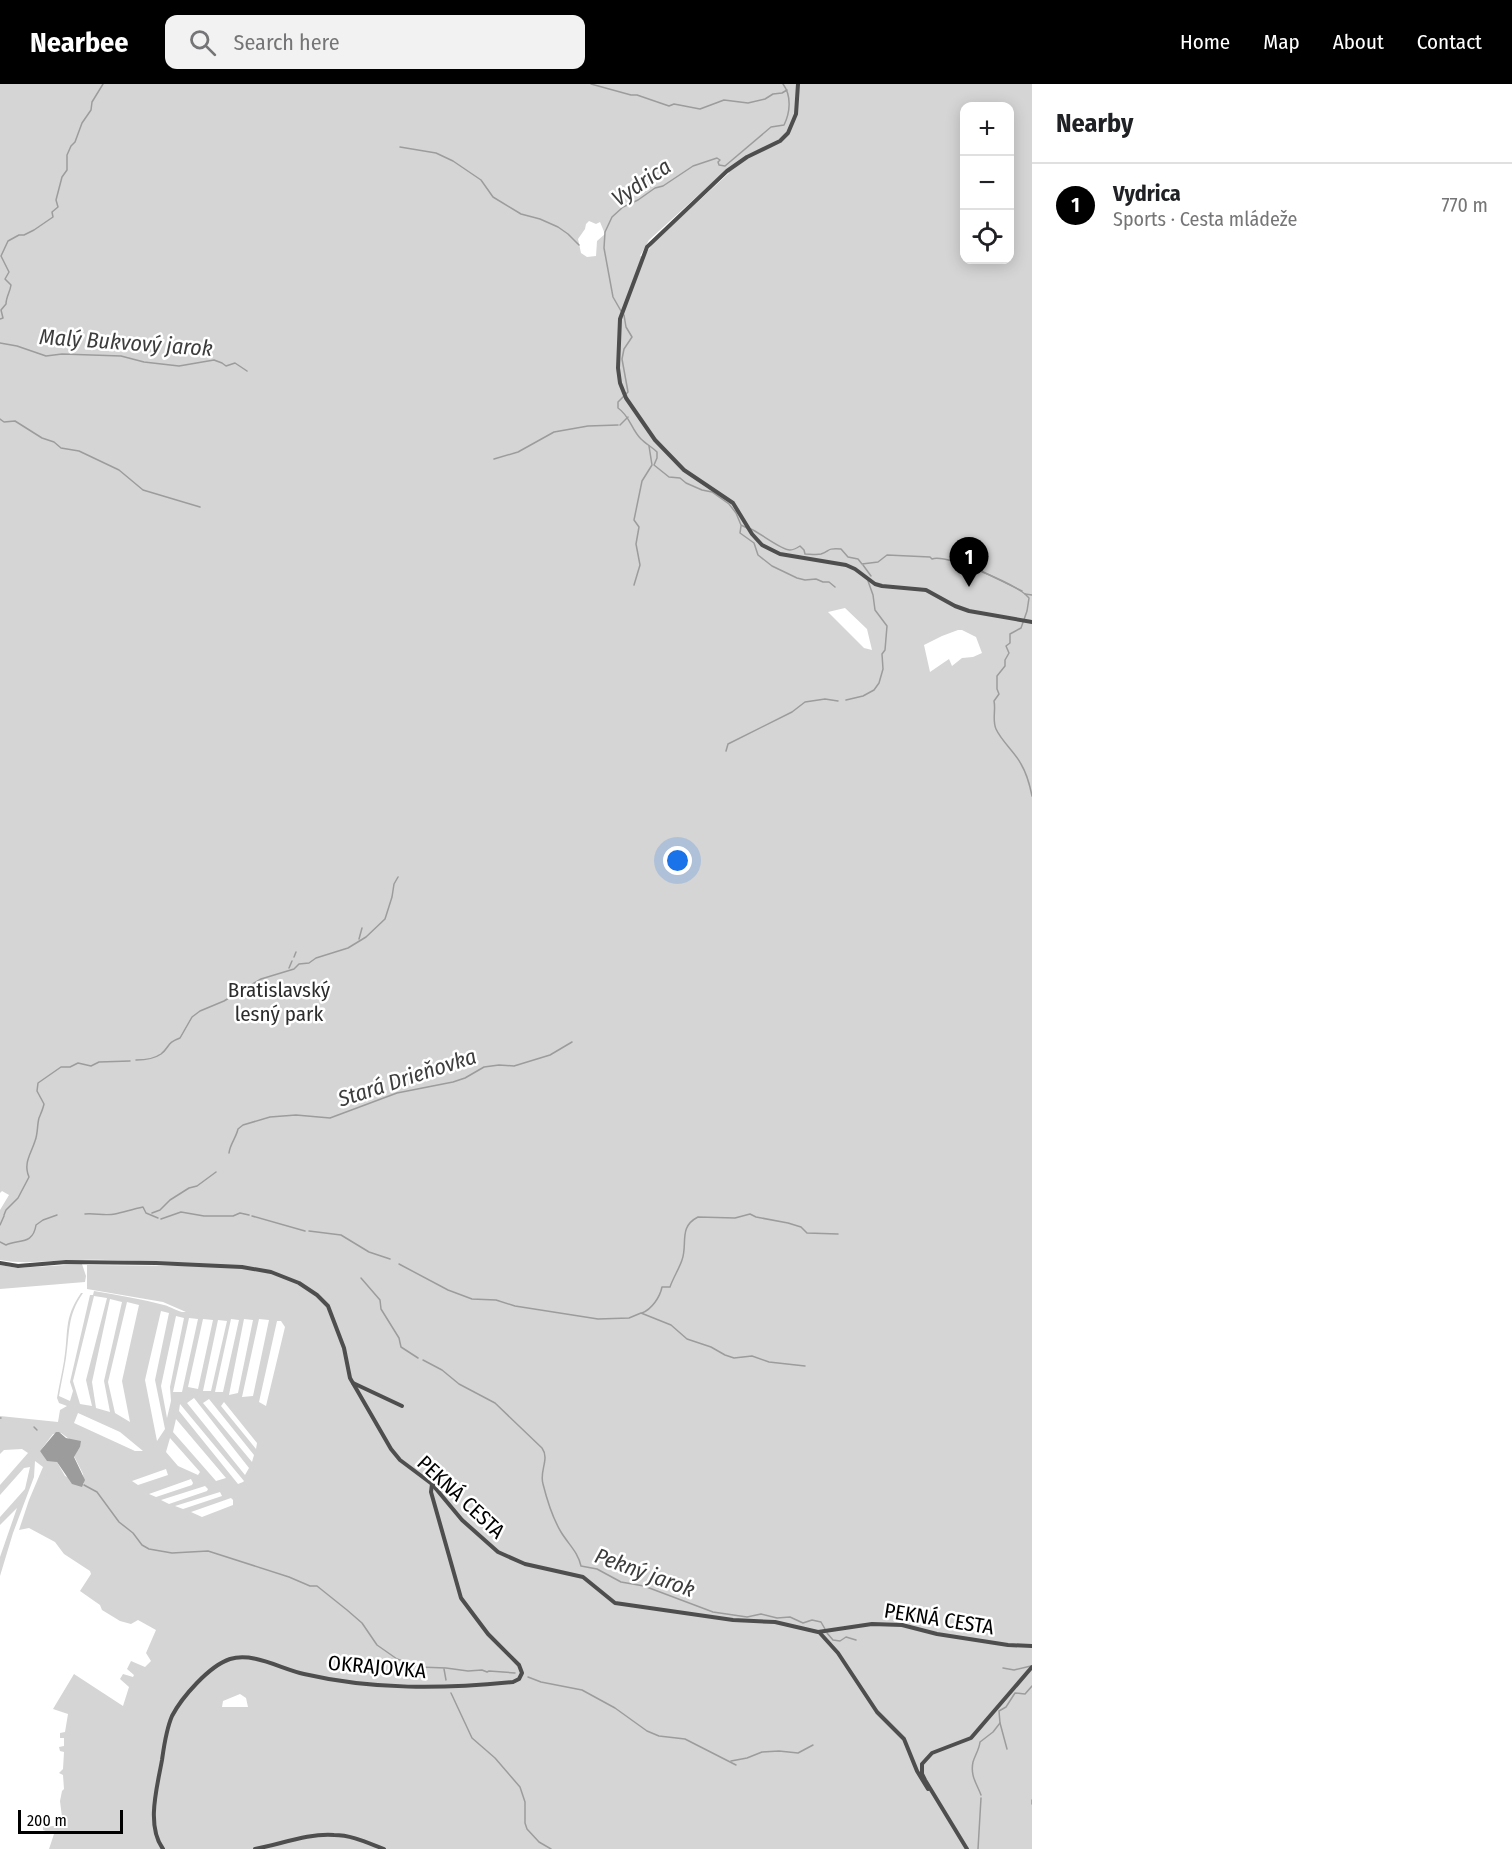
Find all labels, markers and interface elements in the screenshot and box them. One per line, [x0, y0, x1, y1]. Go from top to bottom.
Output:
search box [165, 15, 585, 69]
text: Nearbee [30, 26, 129, 59]
icon: search [186, 26, 219, 59]
text: Search here [234, 29, 340, 56]
text: Home [1180, 29, 1230, 55]
text: Map [1263, 29, 1300, 55]
text: About [1333, 29, 1384, 55]
text: Contact [1417, 29, 1482, 55]
map controls [960, 102, 1014, 264]
button: + [960, 102, 1014, 156]
text: Nearby [1056, 108, 1133, 139]
water label: Vydrica [606, 153, 676, 212]
button: − [960, 156, 1014, 210]
text: Vydrica [1113, 180, 1181, 207]
text: 1 [1071, 193, 1080, 217]
text: 770 m [1441, 193, 1488, 217]
text: Sports · Cesta mládeže [1113, 207, 1297, 231]
button: locate [960, 210, 1014, 264]
water label: Malý Bukvový jarok [38, 323, 214, 362]
pin: 1 [950, 538, 988, 587]
your location [663, 846, 692, 875]
park label: Bratislavský lesný park [228, 977, 331, 1027]
water label: Stará Drieňovka [334, 1042, 480, 1113]
street label: PEKNÁ CESTA [412, 1450, 510, 1544]
water label: Pekný jarok [591, 1542, 699, 1603]
street label: PEKNÁ CESTA [882, 1598, 996, 1640]
street label: OKRAJOVKA [327, 1650, 427, 1684]
scale bar [18, 1807, 123, 1834]
text: 200 m [27, 1811, 67, 1830]

